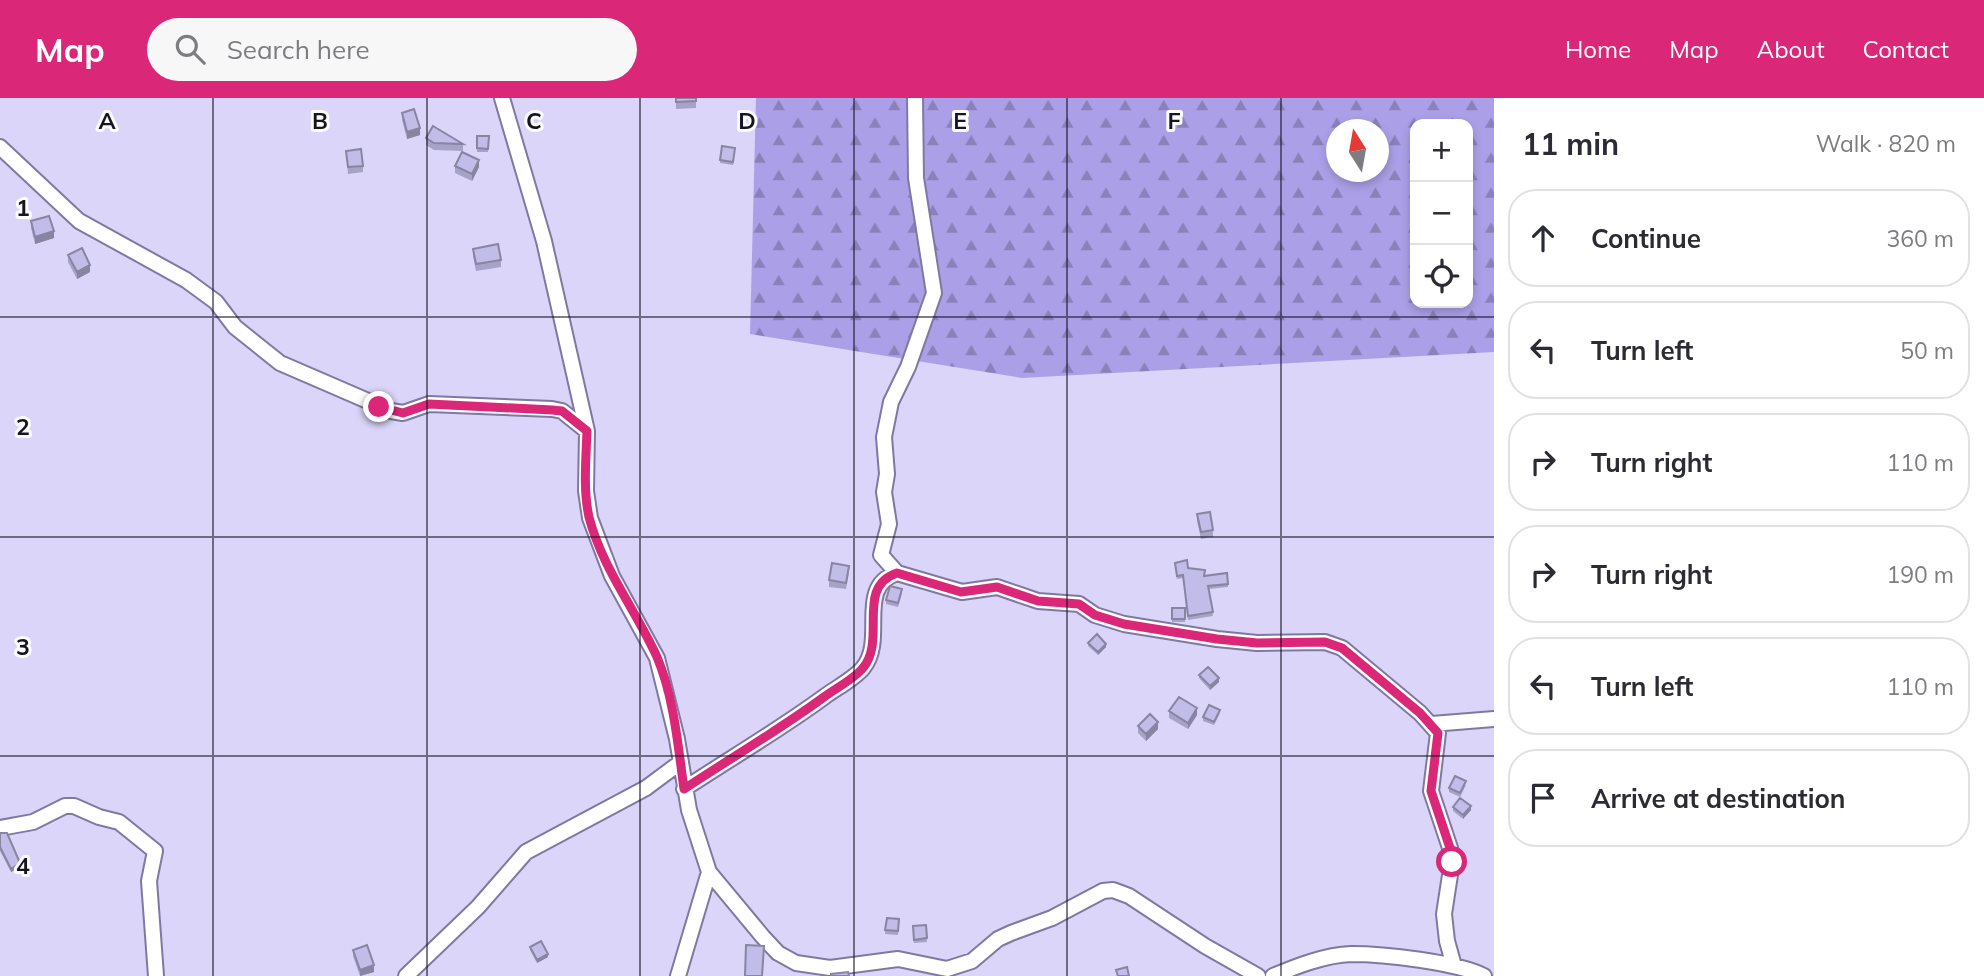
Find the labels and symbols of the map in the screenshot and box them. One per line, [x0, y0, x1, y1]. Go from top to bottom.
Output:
text: A [98, 106, 116, 135]
text: B [312, 106, 328, 135]
text: C [526, 106, 542, 135]
text: D [738, 106, 756, 135]
text: E [953, 106, 967, 135]
text: F [1167, 106, 1181, 135]
north arrow [1326, 119, 1389, 182]
text: 1 [16, 193, 30, 222]
route end [363, 391, 394, 422]
text: 2 [16, 412, 30, 441]
text: 3 [16, 632, 30, 661]
route start [1436, 846, 1467, 877]
text: 4 [16, 851, 30, 880]

